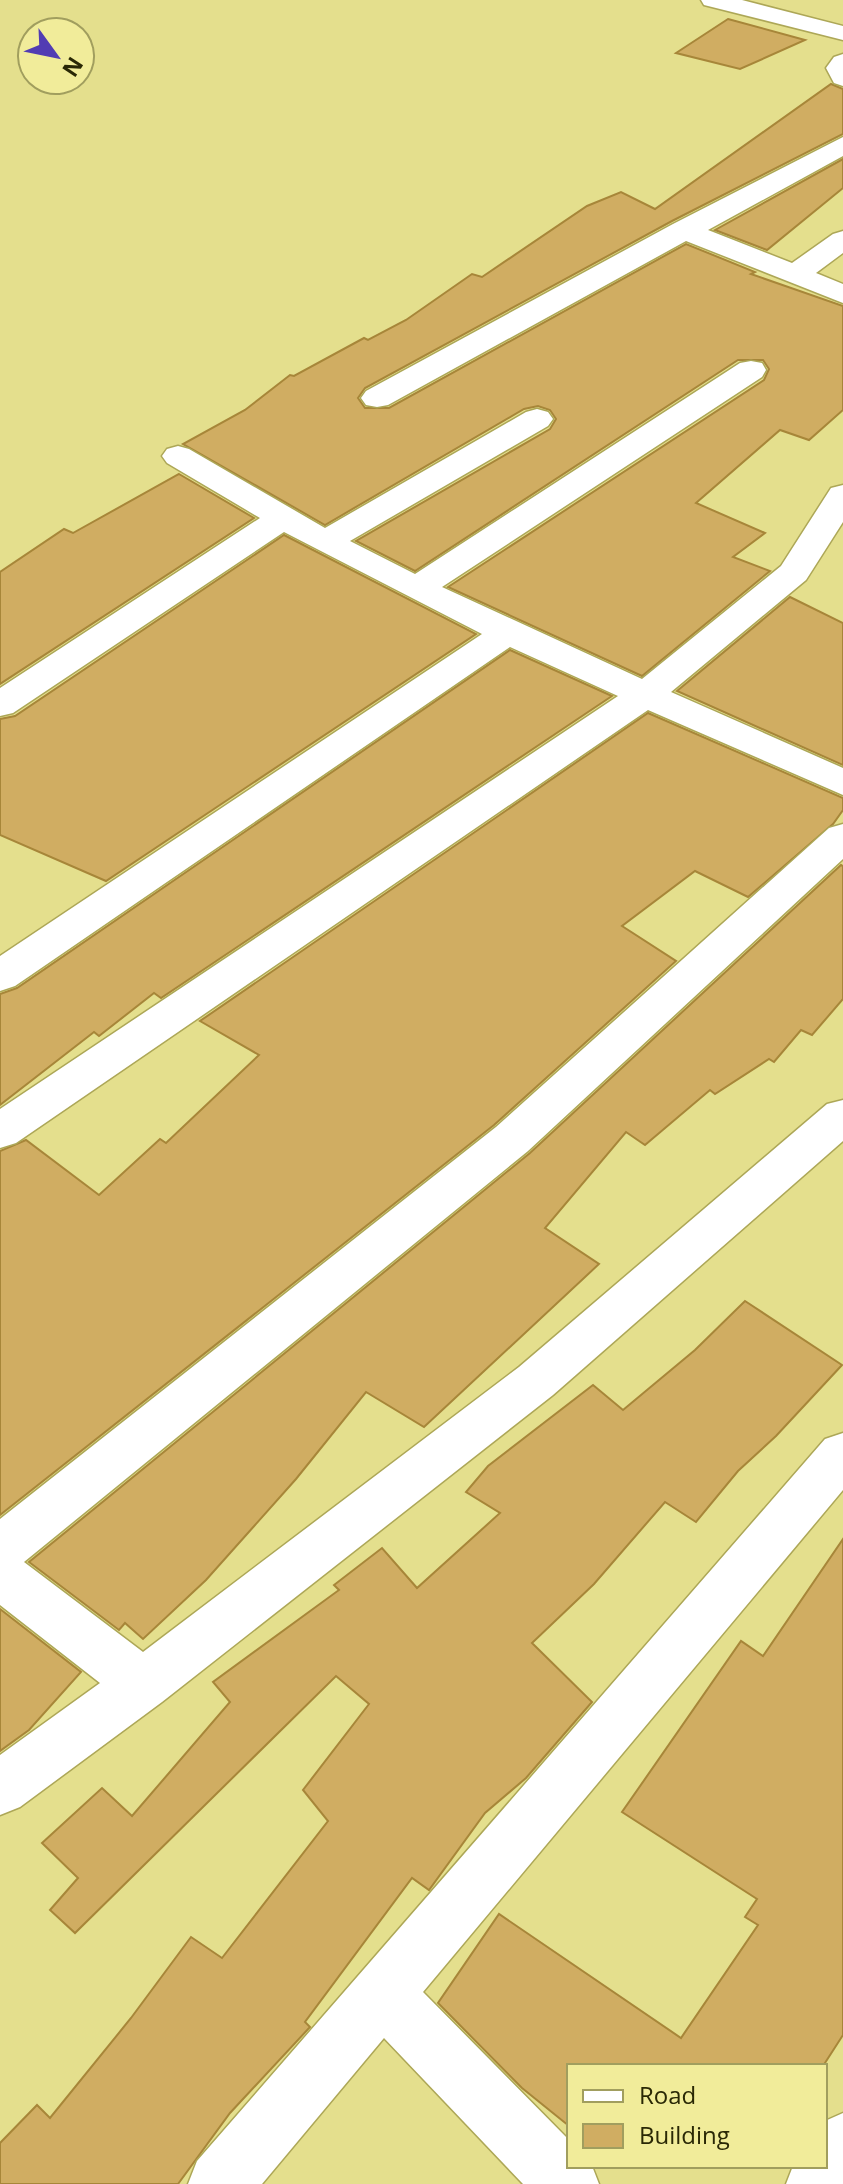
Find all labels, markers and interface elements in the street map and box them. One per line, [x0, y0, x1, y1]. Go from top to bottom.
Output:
north arrow [16, 16, 96, 96]
text: N [56, 52, 91, 83]
legend [567, 2064, 827, 2168]
text: Road [639, 2078, 696, 2111]
text: Building [639, 2118, 730, 2151]

